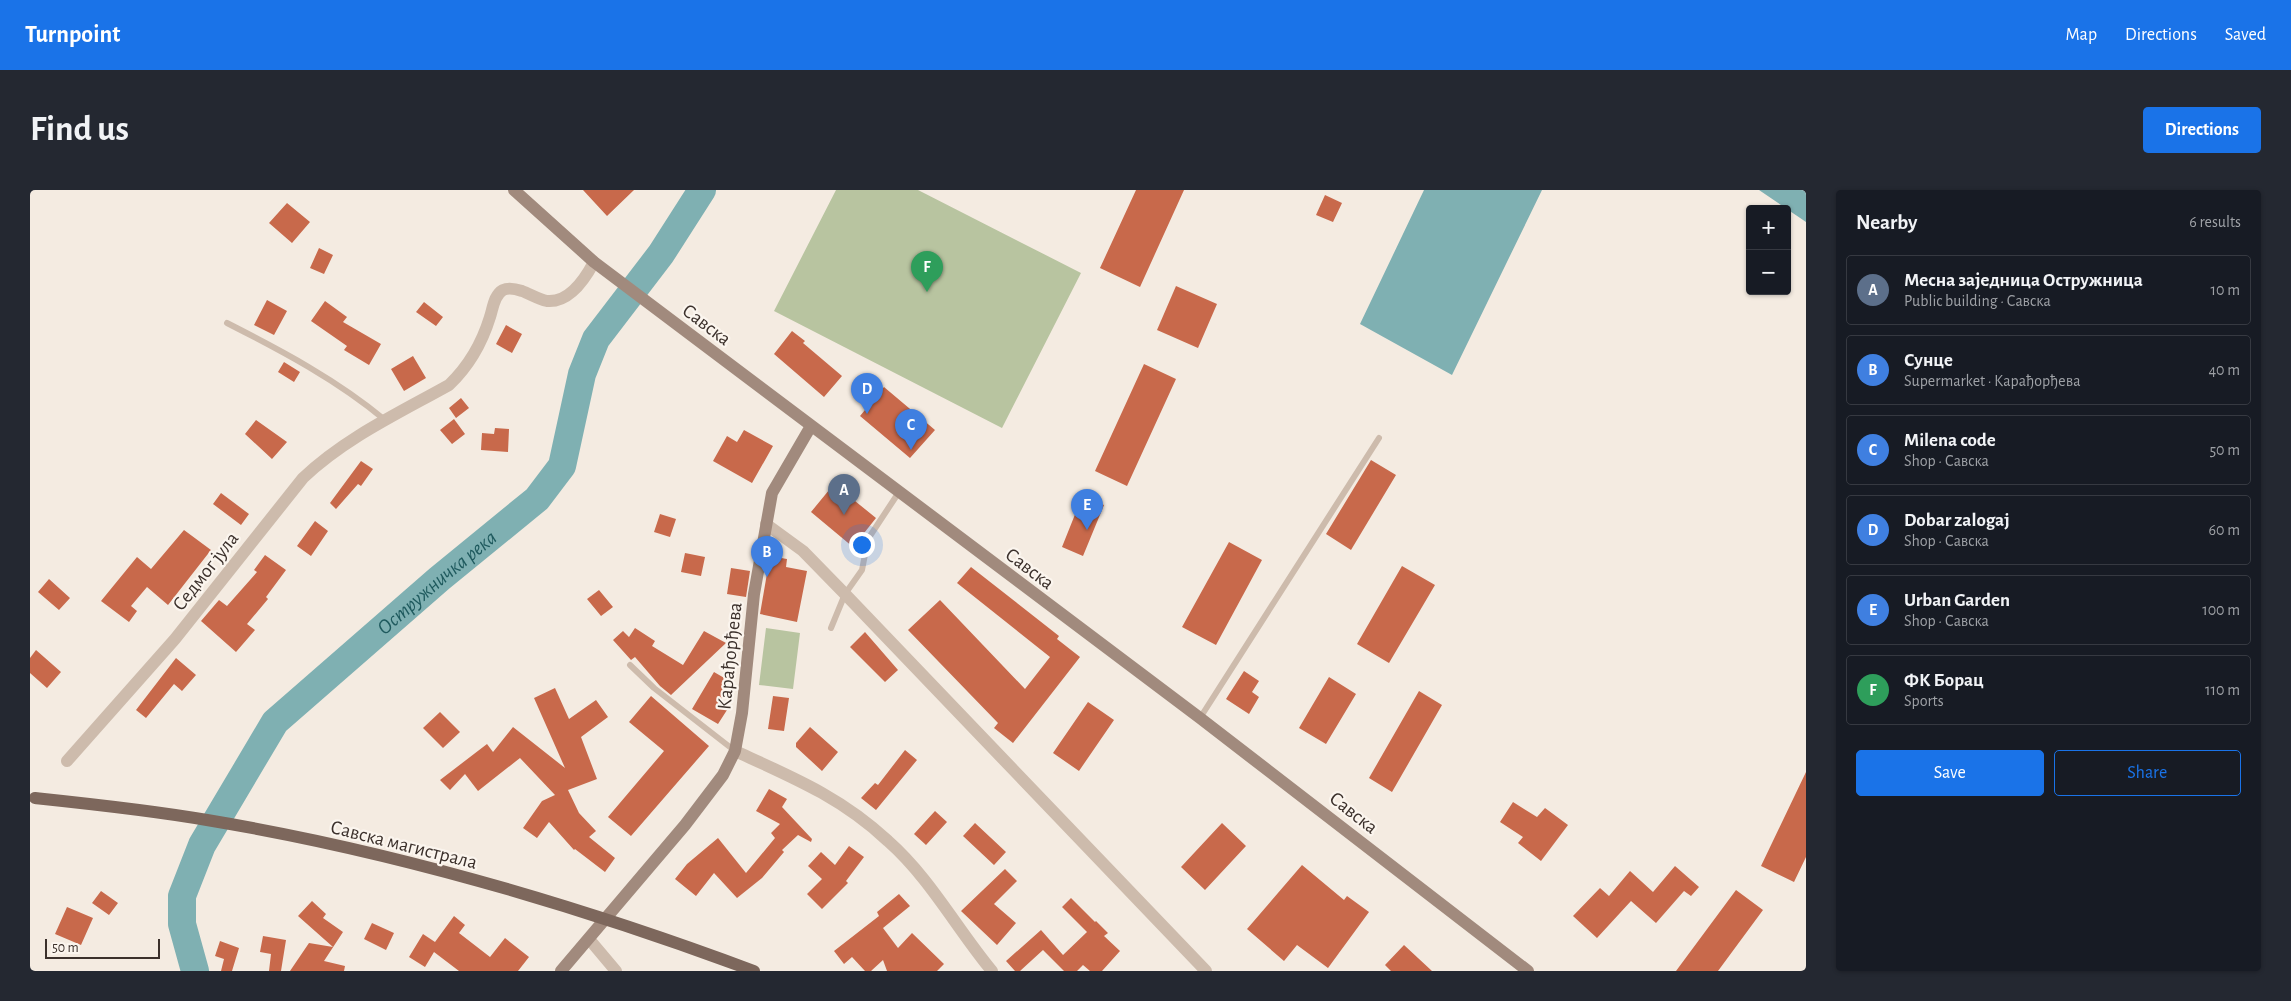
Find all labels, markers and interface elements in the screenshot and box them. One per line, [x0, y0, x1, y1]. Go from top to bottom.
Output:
text: Turnpoint [25, 23, 120, 47]
text: Map [2066, 26, 2097, 44]
text: Directions [2125, 26, 2197, 44]
text: Saved [2225, 26, 2266, 44]
button: Directions [2143, 107, 2261, 153]
text: Find us [30, 112, 129, 147]
map controls [1746, 205, 1791, 295]
button: + [1746, 205, 1791, 250]
text: Nearby [1856, 212, 1917, 233]
text: 6 results [2189, 214, 2241, 230]
button: − [1746, 250, 1791, 295]
pin: F [911, 251, 943, 292]
text: Месна заједница Остружница [1904, 271, 2143, 290]
text: A [1868, 282, 1878, 298]
text: 10 m [2211, 282, 2240, 298]
text: Public building · Савска [1904, 293, 2051, 309]
street label: Савска [678, 300, 734, 349]
text: Сунце [1904, 351, 1953, 370]
text: B [1868, 362, 1878, 378]
text: 40 m [2208, 362, 2240, 378]
pin: D [851, 373, 883, 414]
text: Supermarket · Карађорђева [1904, 373, 2080, 389]
pin: C [895, 409, 927, 450]
text: Milena code [1904, 431, 1996, 450]
text: C [1869, 442, 1877, 458]
text: 50 m [2209, 442, 2240, 458]
text: Shop · Савска [1904, 453, 1989, 469]
pin: A [828, 474, 860, 515]
pin: E [1071, 489, 1103, 530]
text: Dobar zalogaj [1904, 511, 2010, 530]
text: D [1868, 522, 1878, 538]
text: 60 m [2209, 522, 2240, 538]
water label: Остружничка река [373, 527, 500, 639]
street label: Седмог јула [169, 528, 243, 615]
your location [849, 532, 875, 558]
text: Shop · Савска [1904, 533, 1989, 549]
pin: B [751, 536, 783, 577]
street label: Савска [1001, 544, 1057, 593]
text: Urban Garden [1904, 591, 2010, 610]
street label: Карађорђева [714, 601, 746, 711]
text: E [1869, 602, 1877, 618]
text: 100 m [2202, 602, 2240, 618]
text: Shop · Савска [1904, 613, 1989, 629]
text: ФК Борац [1904, 671, 1984, 690]
text: F [1869, 682, 1877, 698]
text: 110 m [2205, 682, 2240, 698]
text: Sports [1904, 693, 1944, 709]
button: Save [1856, 750, 2044, 796]
button: Share [2054, 750, 2241, 796]
street label: Савска [1325, 788, 1381, 838]
street label: Савска магистрала [328, 817, 479, 873]
scale bar [45, 936, 160, 959]
text: 50 m [52, 941, 79, 955]

